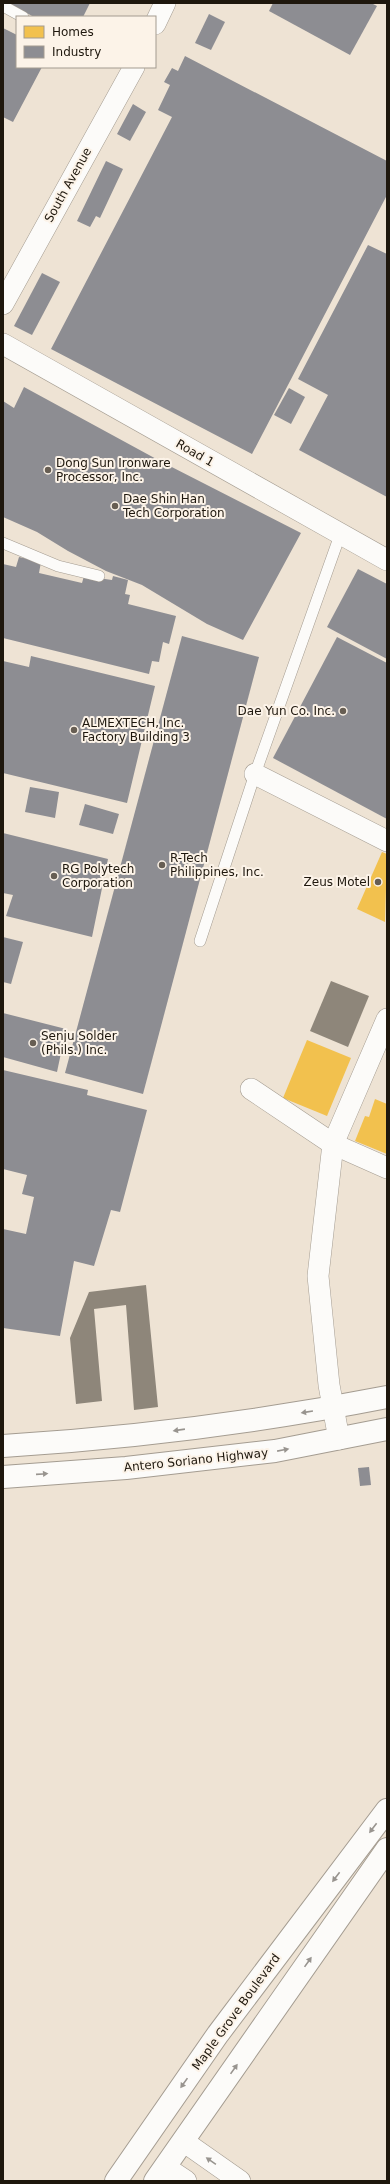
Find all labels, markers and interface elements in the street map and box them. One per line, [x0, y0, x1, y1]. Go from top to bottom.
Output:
legend [16, 16, 156, 68]
text: Homes [52, 25, 94, 39]
text: Industry [52, 45, 101, 59]
street label: South Avenue [42, 145, 94, 225]
street label: Road 1 [174, 437, 216, 469]
place label: Dong Sun Ironware Processor, Inc. [56, 456, 171, 484]
marker: Dong Sun Ironware Processor, Inc. [43, 465, 53, 475]
place label: Dae Shin Han Tech Corporation [122, 492, 225, 520]
marker: Dae Shin Han Tech Corporation [110, 501, 120, 511]
place label: Dae Yun Co. Inc. [238, 704, 335, 718]
marker: Dae Yun Co. Inc. [338, 706, 348, 716]
place label: ALMEXTECH, Inc. Factory Building 3 [82, 716, 190, 744]
marker: ALMEXTECH, Inc. Factory Building 3 [69, 725, 79, 735]
place label: R-Tech Philippines, Inc. [170, 851, 264, 879]
marker: R-Tech Philippines, Inc. [157, 860, 167, 870]
place label: RG Polytech Corporation [62, 862, 134, 890]
marker: RG Polytech Corporation [49, 871, 59, 881]
place label: Zeus Motel [304, 875, 370, 889]
marker: Zeus Motel [373, 877, 383, 887]
place label: Senju Solder (Phils.) Inc. [41, 1029, 117, 1057]
marker: Senju Solder (Phils.) Inc. [28, 1038, 38, 1048]
one-way arrow [301, 1409, 313, 1415]
one-way arrow [173, 1427, 185, 1433]
street label: Antero Soriano Highway [123, 1445, 269, 1475]
one-way arrow [277, 1447, 289, 1453]
one-way arrow [36, 1471, 48, 1478]
one-way arrow [369, 1823, 378, 1834]
one-way arrow [332, 1872, 340, 1883]
street label: Maple Grove Boulevard [189, 1951, 283, 2073]
one-way arrow [304, 1957, 312, 1967]
one-way arrow [230, 2063, 238, 2074]
one-way arrow [180, 2078, 188, 2088]
one-way arrow [206, 2157, 216, 2165]

